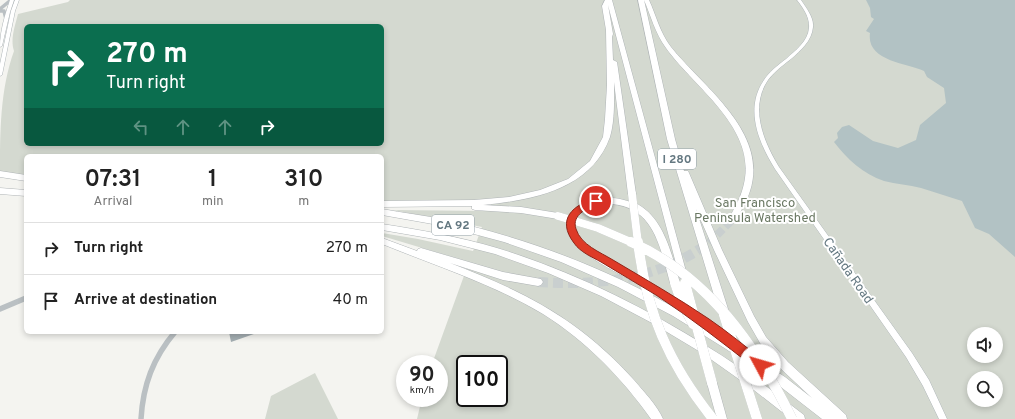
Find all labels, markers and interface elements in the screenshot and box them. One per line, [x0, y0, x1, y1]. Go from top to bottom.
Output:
text: 270 m [106, 37, 188, 73]
icon: right [40, 40, 92, 92]
text: Turn right [106, 72, 186, 95]
icon: left [130, 116, 152, 138]
icon: ahead [172, 116, 194, 138]
icon: ahead [214, 116, 236, 138]
icon: right [256, 116, 278, 138]
road number: I 280 [658, 149, 696, 169]
text: 07:31 [84, 165, 141, 195]
text: 1 [208, 165, 217, 195]
text: 310 [284, 165, 323, 195]
pin [579, 184, 613, 218]
icon: arrive [585, 190, 607, 212]
text: Arrival [94, 194, 132, 210]
text: min [202, 194, 224, 210]
text: m [298, 194, 309, 210]
park label: San Francisco Peninsula Watershed [694, 196, 816, 227]
road number: CA 92 [432, 215, 474, 235]
street label: Cañada Road [819, 235, 876, 307]
icon: right [40, 238, 62, 260]
text: Turn right [74, 239, 143, 258]
text: 270 m [326, 239, 368, 258]
icon: arrive [40, 290, 62, 312]
text: Arrive at destination [74, 291, 217, 310]
text: 40 m [333, 291, 368, 310]
map controls [967, 327, 1003, 407]
button: sound [967, 327, 1003, 363]
position arrow [739, 344, 781, 386]
speed limit sign: 100 [456, 355, 508, 407]
text: 90 [409, 363, 435, 389]
button: search [967, 371, 1003, 407]
text: km/h [410, 384, 434, 397]

